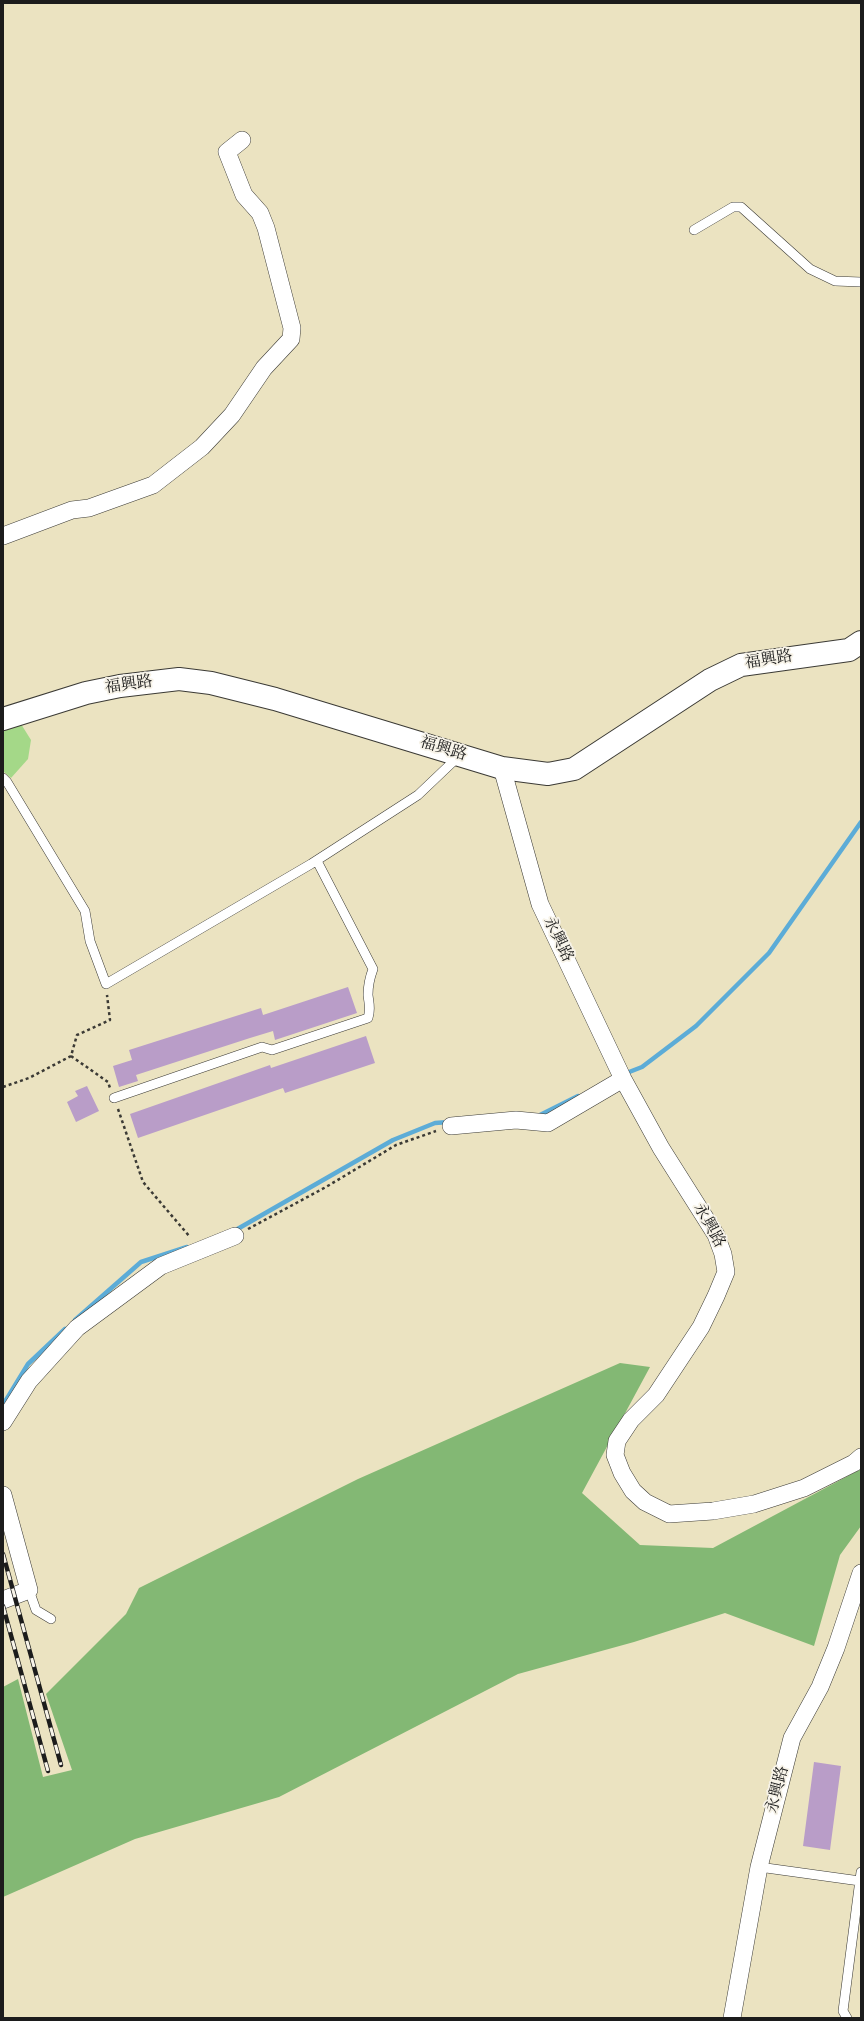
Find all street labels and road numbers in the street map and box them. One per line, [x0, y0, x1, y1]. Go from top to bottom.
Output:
street label: 福興路 [744, 648, 794, 674]
street label: 福興路 [104, 673, 154, 699]
street label: 福興路 [417, 734, 469, 766]
street label: 永興路 [538, 914, 576, 966]
street label: 永興路 [688, 1200, 728, 1252]
street label: 永興路 [764, 1764, 794, 1816]

